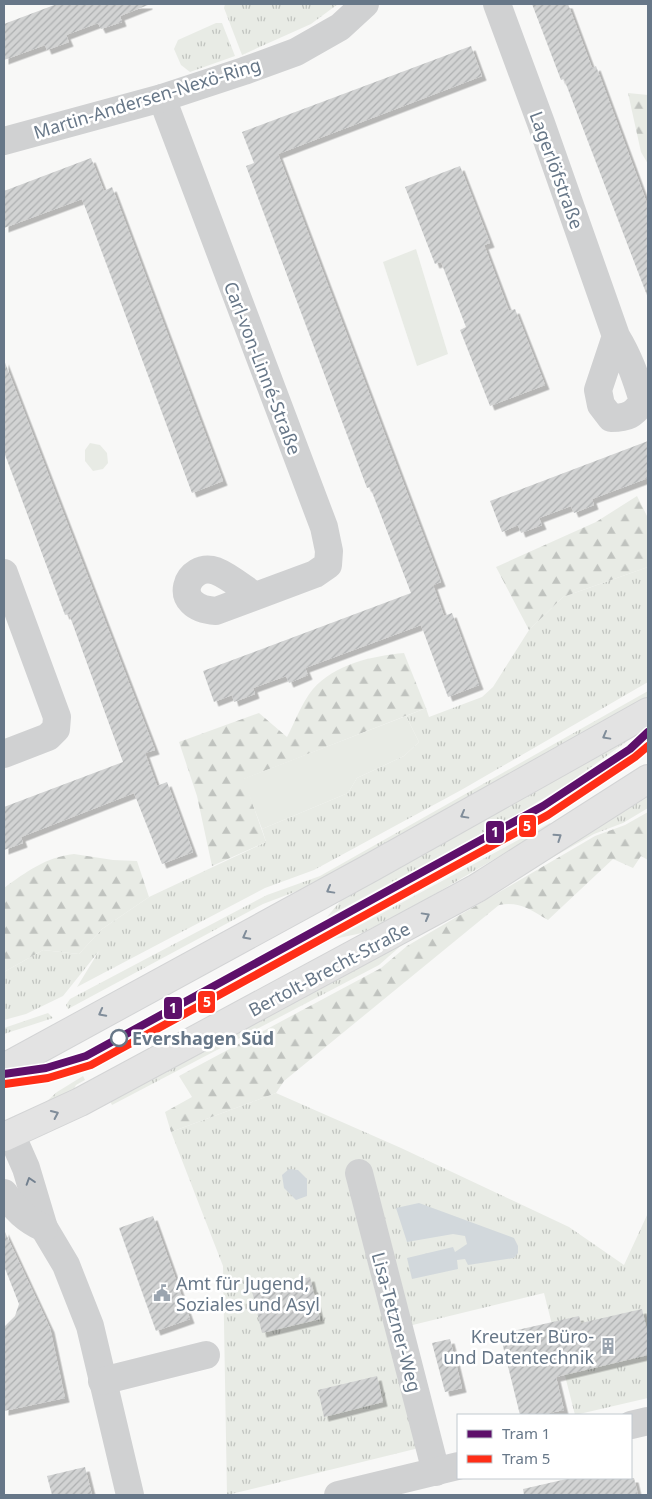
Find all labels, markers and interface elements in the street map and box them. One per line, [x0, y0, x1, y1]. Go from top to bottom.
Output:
street label: Martin-Andersen-Nexö-Ring [31, 52, 263, 144]
street label: Lagerlöfstraße [525, 108, 589, 232]
street label: Carl-von-Linné-Straße [219, 278, 307, 458]
one-way arrow [602, 730, 611, 740]
one-way arrow [460, 809, 469, 819]
line badge: 5 [518, 814, 537, 838]
text: 5 [523, 816, 531, 835]
line badge: 1 [485, 820, 505, 844]
text: 1 [491, 822, 499, 841]
one-way arrow [553, 834, 562, 843]
one-way arrow [327, 883, 336, 893]
one-way arrow [420, 912, 429, 922]
street label: Bertolt-Brecht-Straße [244, 916, 414, 1022]
one-way arrow [242, 929, 251, 939]
line badge: 5 [197, 990, 216, 1014]
text: 5 [203, 992, 211, 1011]
line badge: 1 [163, 996, 183, 1020]
text: 1 [169, 998, 177, 1017]
one-way arrow [99, 1006, 108, 1016]
place label: Evershagen Süd [132, 1026, 274, 1050]
marker: Evershagen Süd [110, 1029, 128, 1047]
one-way arrow [50, 1110, 59, 1120]
one-way arrow [26, 1177, 36, 1186]
street label: Lisa-Tetzner-Weg [367, 1249, 427, 1395]
place label: Amt für Jugend, Soziales und Asyl [176, 1271, 320, 1316]
public building icon: Amt für Jugend, Soziales und Asyl [152, 1283, 172, 1303]
place label: Kreutzer Büro- und Datentechnik [443, 1324, 594, 1369]
building icon: Kreutzer Büro- und Datentechnik [598, 1336, 618, 1356]
legend [457, 1414, 632, 1479]
text: Tram 1 [502, 1423, 550, 1443]
text: Tram 5 [502, 1448, 550, 1468]

